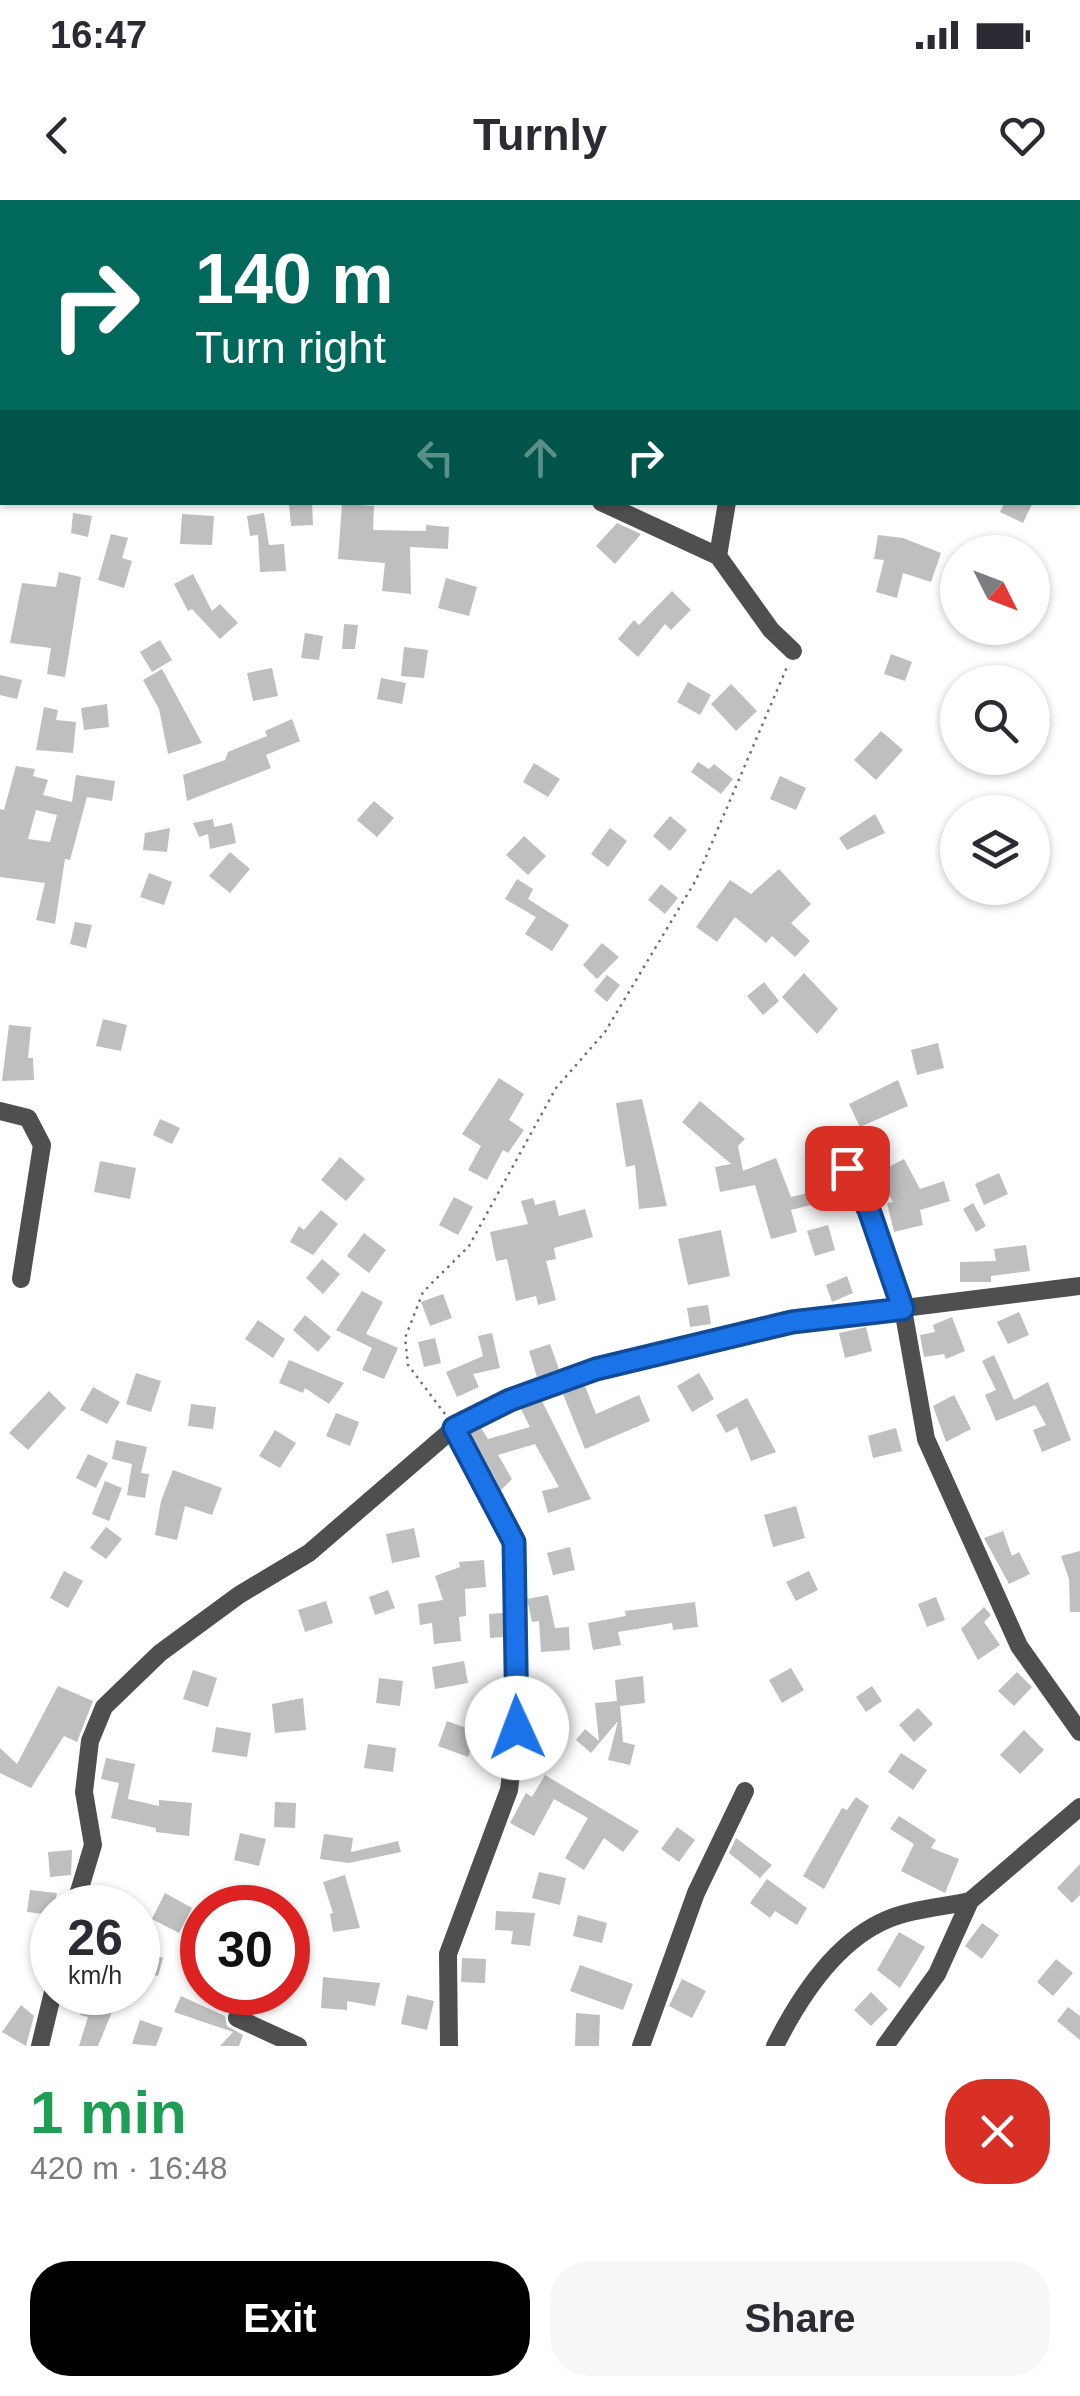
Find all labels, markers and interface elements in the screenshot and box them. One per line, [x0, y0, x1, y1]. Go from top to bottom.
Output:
text: 16:47 [50, 14, 147, 56]
icon: back [30, 108, 85, 163]
icon: heart [995, 108, 1050, 163]
text: Turnly [473, 109, 607, 160]
icon: right [30, 240, 160, 370]
text: 140 m [195, 240, 393, 318]
text: Turn right [195, 322, 386, 373]
icon: left [408, 430, 463, 485]
icon: ahead [513, 430, 568, 485]
icon: right [618, 430, 673, 485]
north arrow [940, 535, 1050, 645]
map controls [940, 535, 1050, 905]
button: search [940, 665, 1050, 775]
button: layers [940, 795, 1050, 905]
pin [805, 1126, 890, 1211]
icon: arrive [820, 1141, 875, 1196]
position arrow [465, 1676, 569, 1780]
speed limit sign: 30 [180, 1885, 310, 2015]
text: 26 [67, 1910, 123, 1966]
text: km/h [68, 1961, 122, 1989]
text: 1 min [30, 2079, 187, 2146]
button: close [945, 2079, 1050, 2184]
text: 420 m · 16:48 [30, 2150, 227, 2186]
button: Exit [30, 2261, 530, 2376]
button: Share [550, 2261, 1050, 2376]

